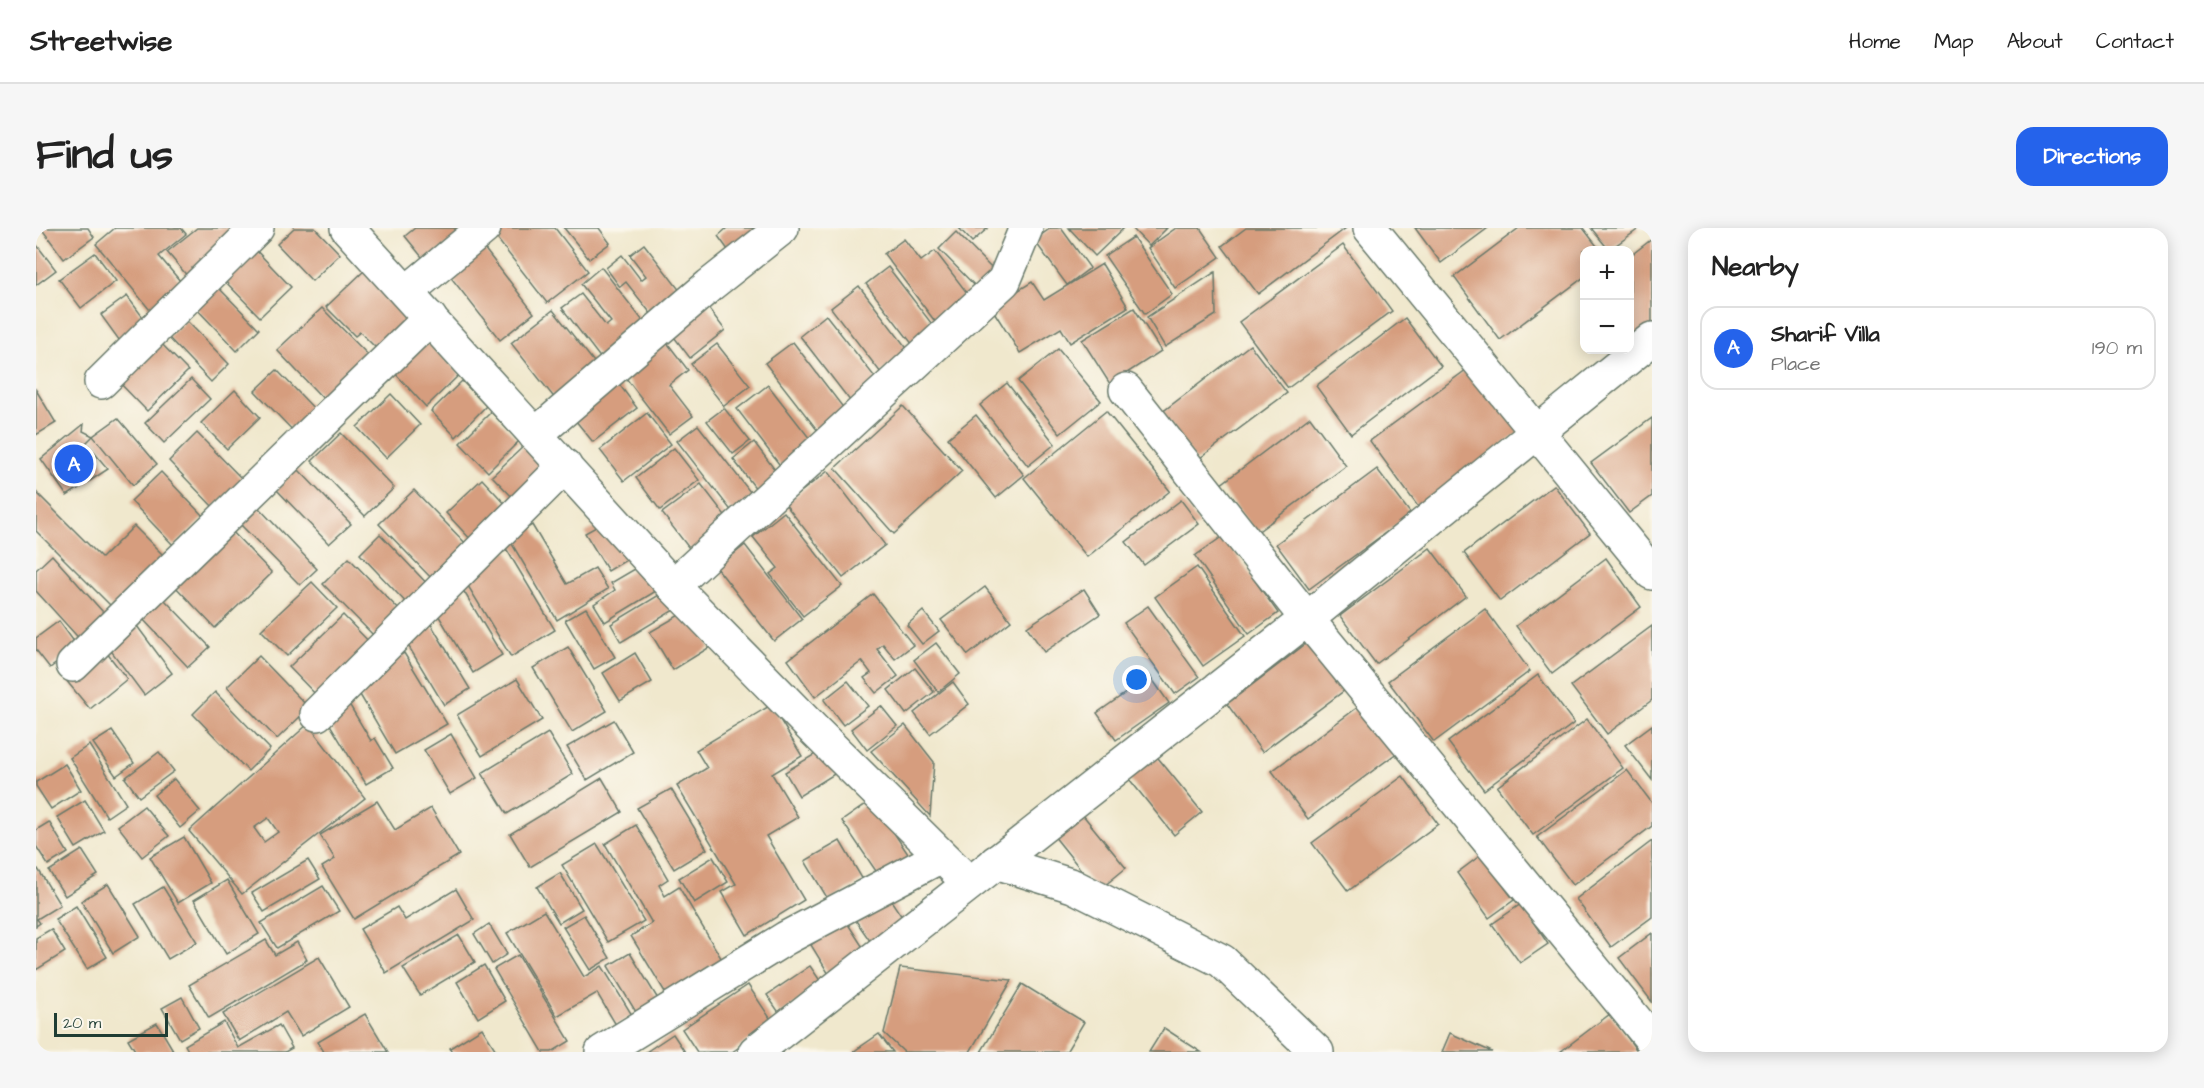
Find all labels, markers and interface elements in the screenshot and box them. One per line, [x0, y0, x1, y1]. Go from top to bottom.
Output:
text: Streetwise [30, 22, 172, 61]
text: Home [1849, 27, 1901, 56]
text: Map [1934, 27, 1974, 56]
text: About [2007, 27, 2063, 56]
text: Contact [2096, 27, 2174, 56]
text: Find us [36, 127, 173, 185]
button: Directions [2016, 127, 2168, 186]
map controls [1580, 246, 1634, 354]
button: + [1580, 246, 1634, 300]
text: Nearby [1712, 249, 1799, 285]
button: − [1580, 300, 1634, 354]
text: Sharif Villa [1771, 319, 1880, 350]
text: A [1727, 334, 1740, 362]
text: 190 m [2092, 334, 2142, 362]
text: Place [1771, 350, 1821, 378]
pin: A [54, 442, 93, 486]
your location [1122, 665, 1151, 694]
scale bar [54, 1010, 168, 1038]
text: 20 m [63, 1012, 101, 1034]

